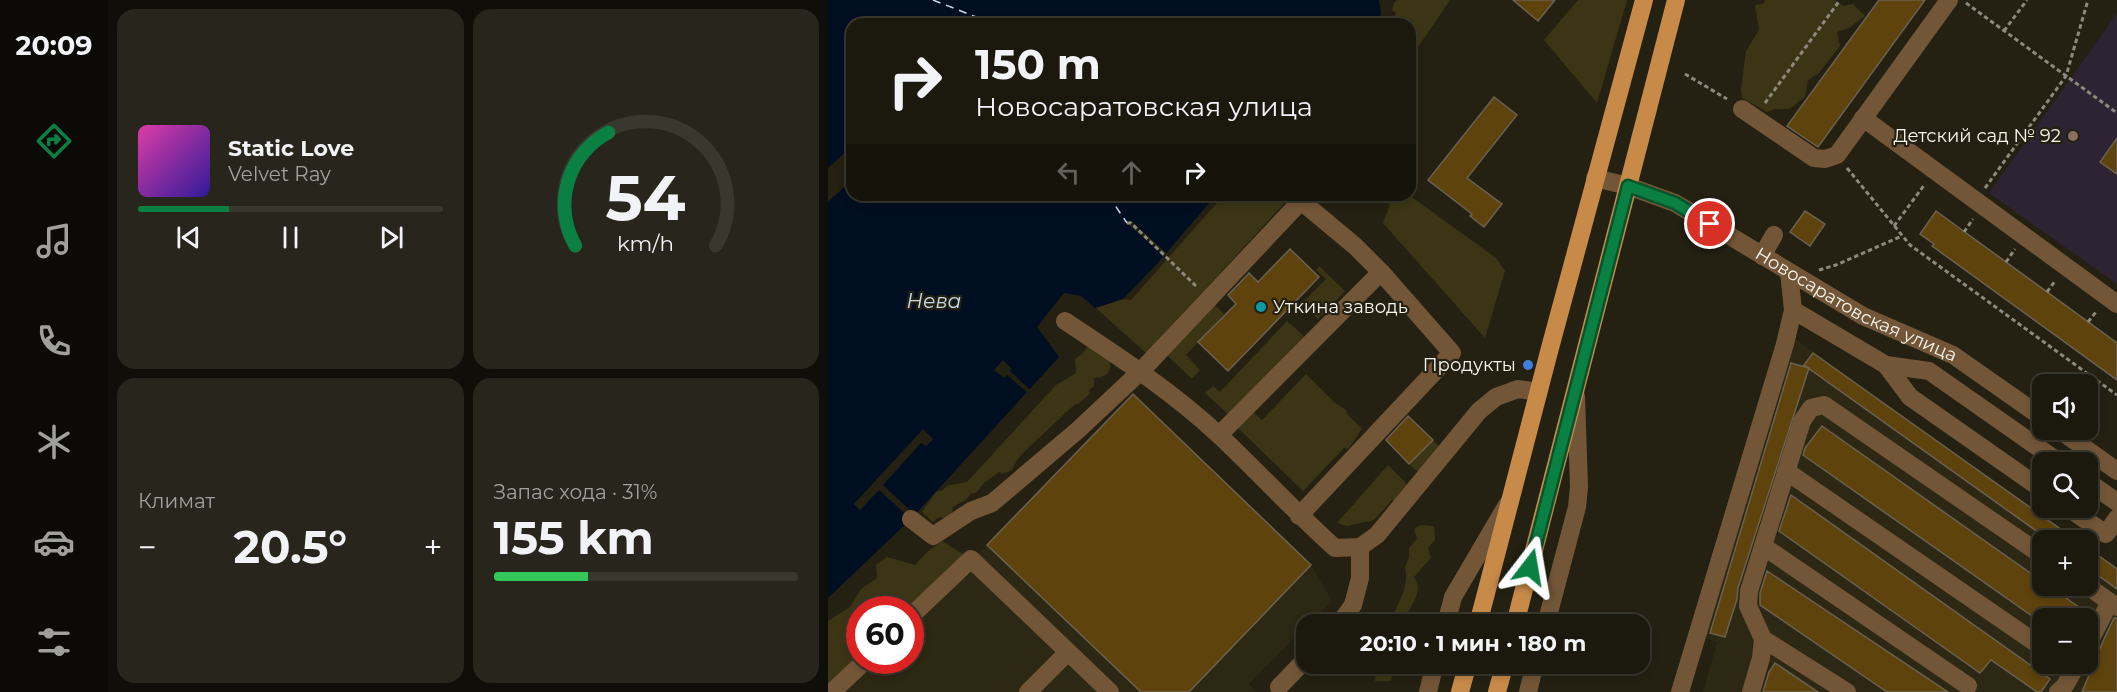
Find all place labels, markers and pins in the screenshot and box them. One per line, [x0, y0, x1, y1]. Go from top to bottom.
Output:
place label: Детский сад № 92 [1894, 125, 2061, 147]
marker: Детский сад № 92 [2066, 129, 2080, 143]
pin [1684, 198, 1735, 249]
place label: Уткина заводь [1273, 296, 1408, 318]
marker: Уткина заводь [1254, 300, 1268, 314]
place label: Продукты [1423, 354, 1516, 376]
marker: Продукты [1521, 358, 1535, 372]

